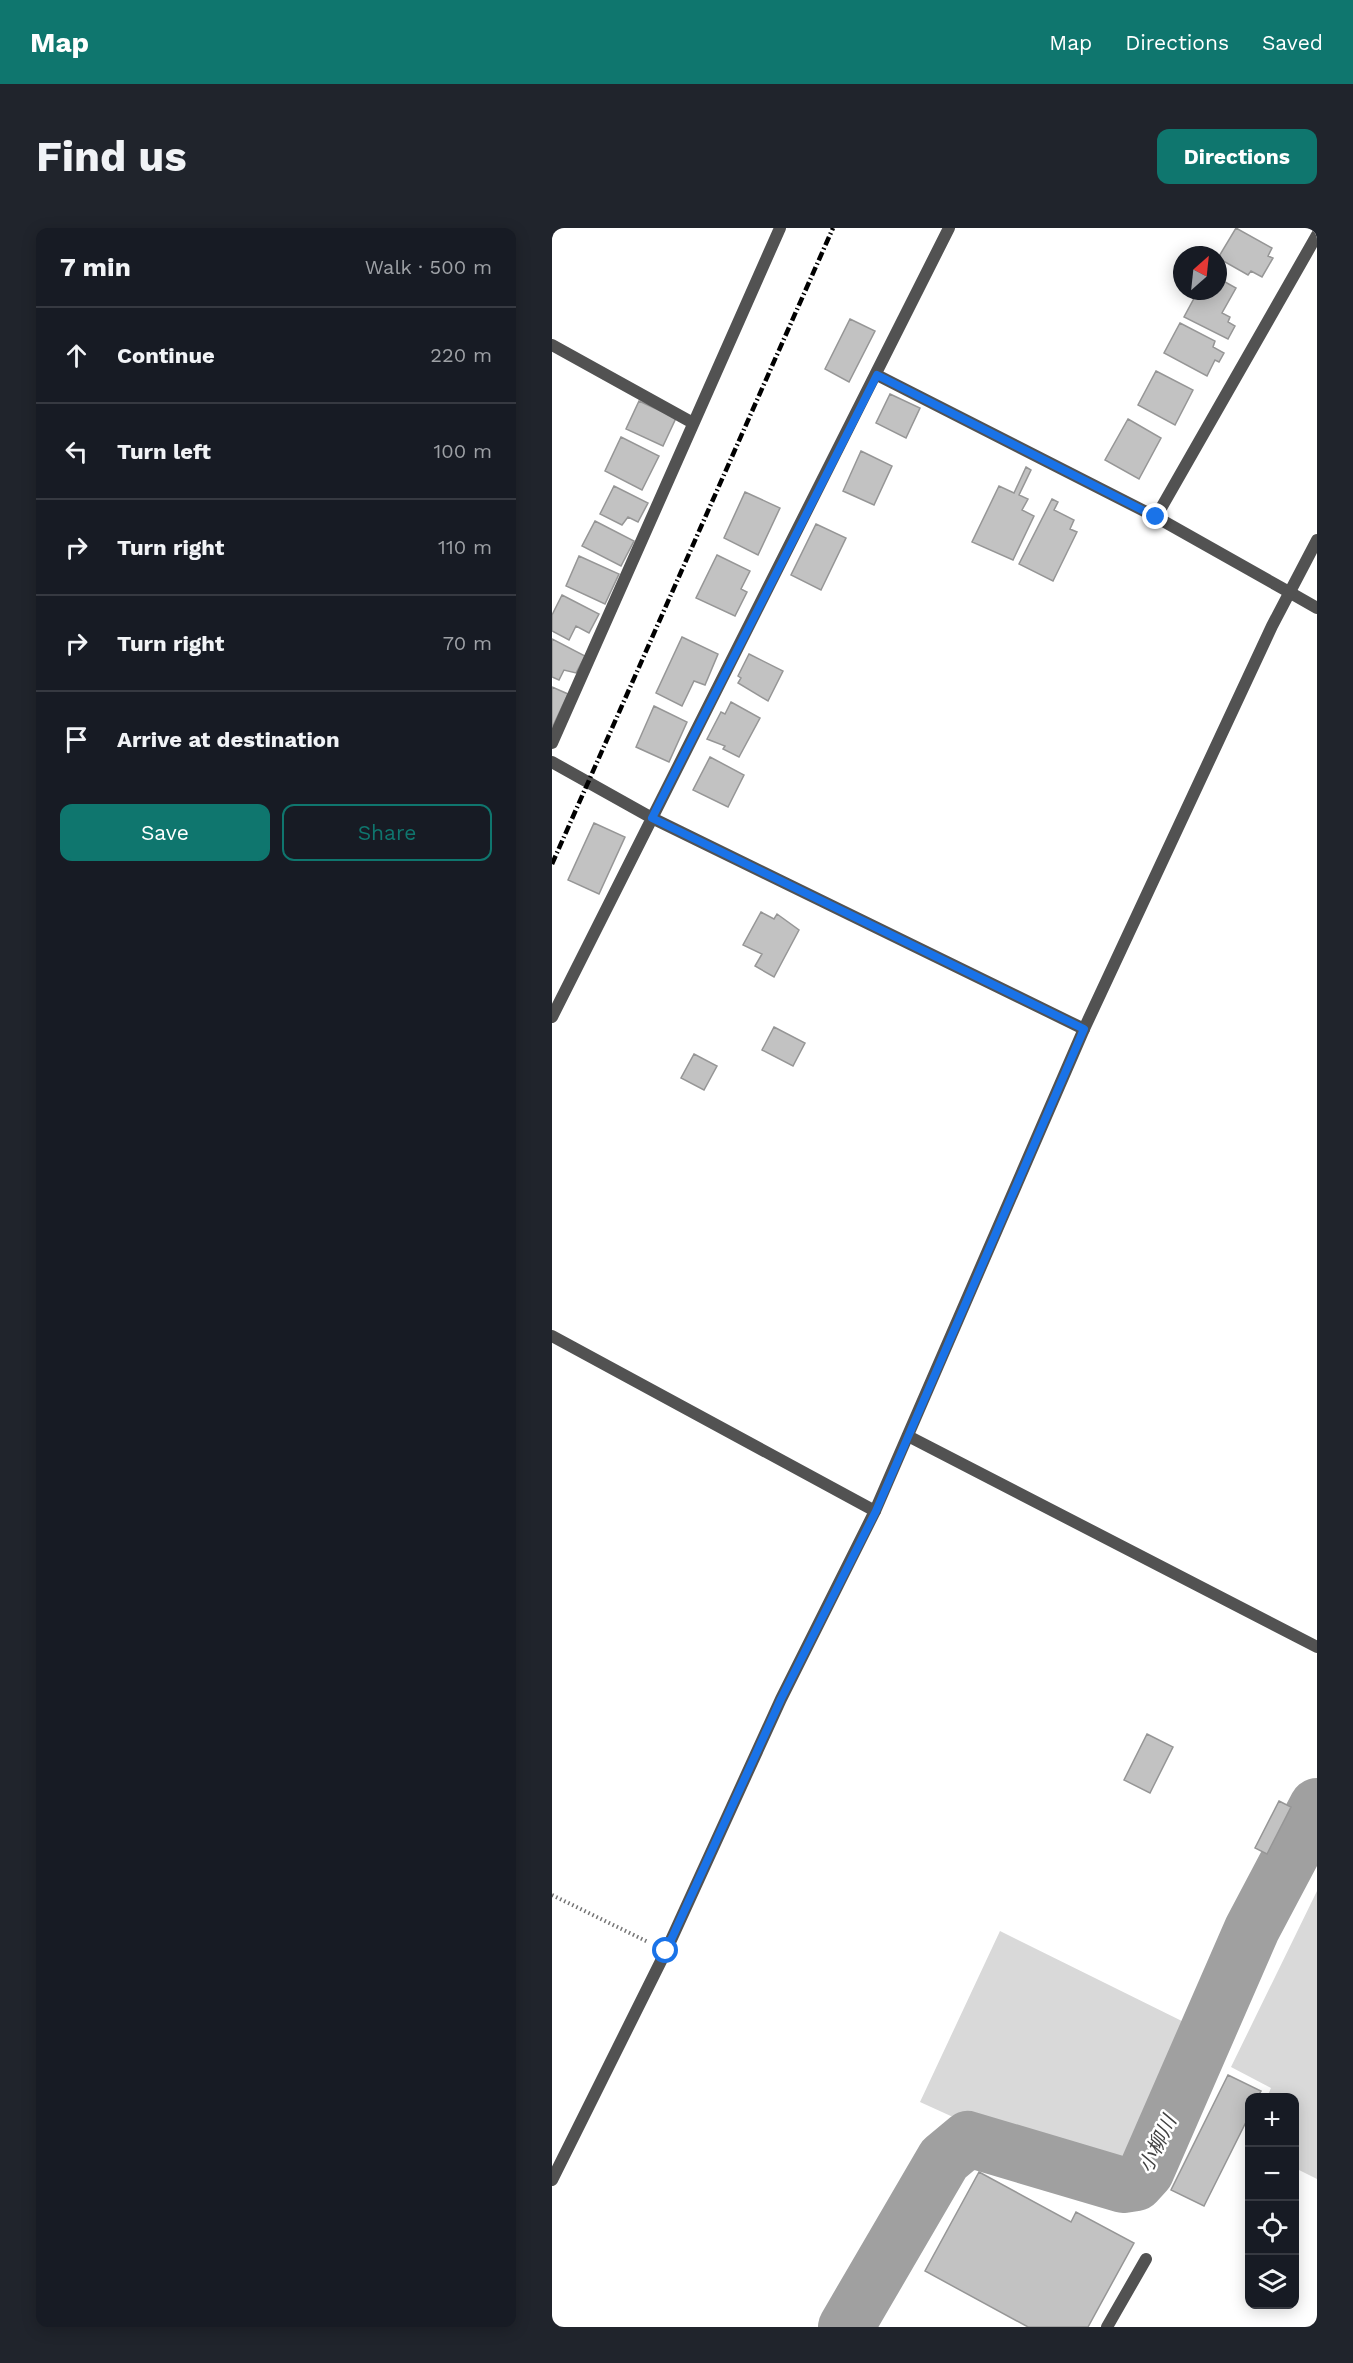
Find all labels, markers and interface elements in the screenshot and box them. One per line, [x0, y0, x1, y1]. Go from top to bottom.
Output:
text: Map [30, 26, 89, 59]
text: Map [1049, 30, 1092, 55]
text: Directions [1125, 30, 1229, 55]
text: Saved [1262, 30, 1323, 55]
button: Directions [1157, 129, 1317, 184]
text: Find us [36, 132, 187, 181]
north arrow [1173, 246, 1227, 300]
text: 7 min [60, 252, 131, 282]
text: Walk · 500 m [365, 255, 492, 279]
icon: ahead [60, 339, 93, 372]
text: Continue [117, 343, 215, 368]
text: 220 m [430, 343, 492, 367]
icon: left [60, 435, 93, 468]
text: Turn left [117, 439, 211, 464]
text: 100 m [433, 439, 492, 463]
route end [1142, 503, 1168, 529]
icon: right [60, 531, 93, 564]
text: Turn right [117, 535, 224, 560]
text: 110 m [438, 535, 492, 559]
icon: right [60, 627, 93, 660]
text: Turn right [117, 631, 224, 656]
text: 70 m [443, 631, 492, 655]
icon: arrive [60, 723, 93, 756]
text: Arrive at destination [117, 727, 340, 752]
button: Save [60, 804, 270, 861]
button: Share [282, 804, 492, 861]
route start [652, 1937, 678, 1963]
map controls [1245, 2093, 1299, 2309]
button: + [1245, 2093, 1299, 2147]
water label: 小柳川 [1133, 2110, 1182, 2176]
button: − [1245, 2147, 1299, 2201]
button: locate [1245, 2201, 1299, 2255]
button: layers [1245, 2255, 1299, 2309]

